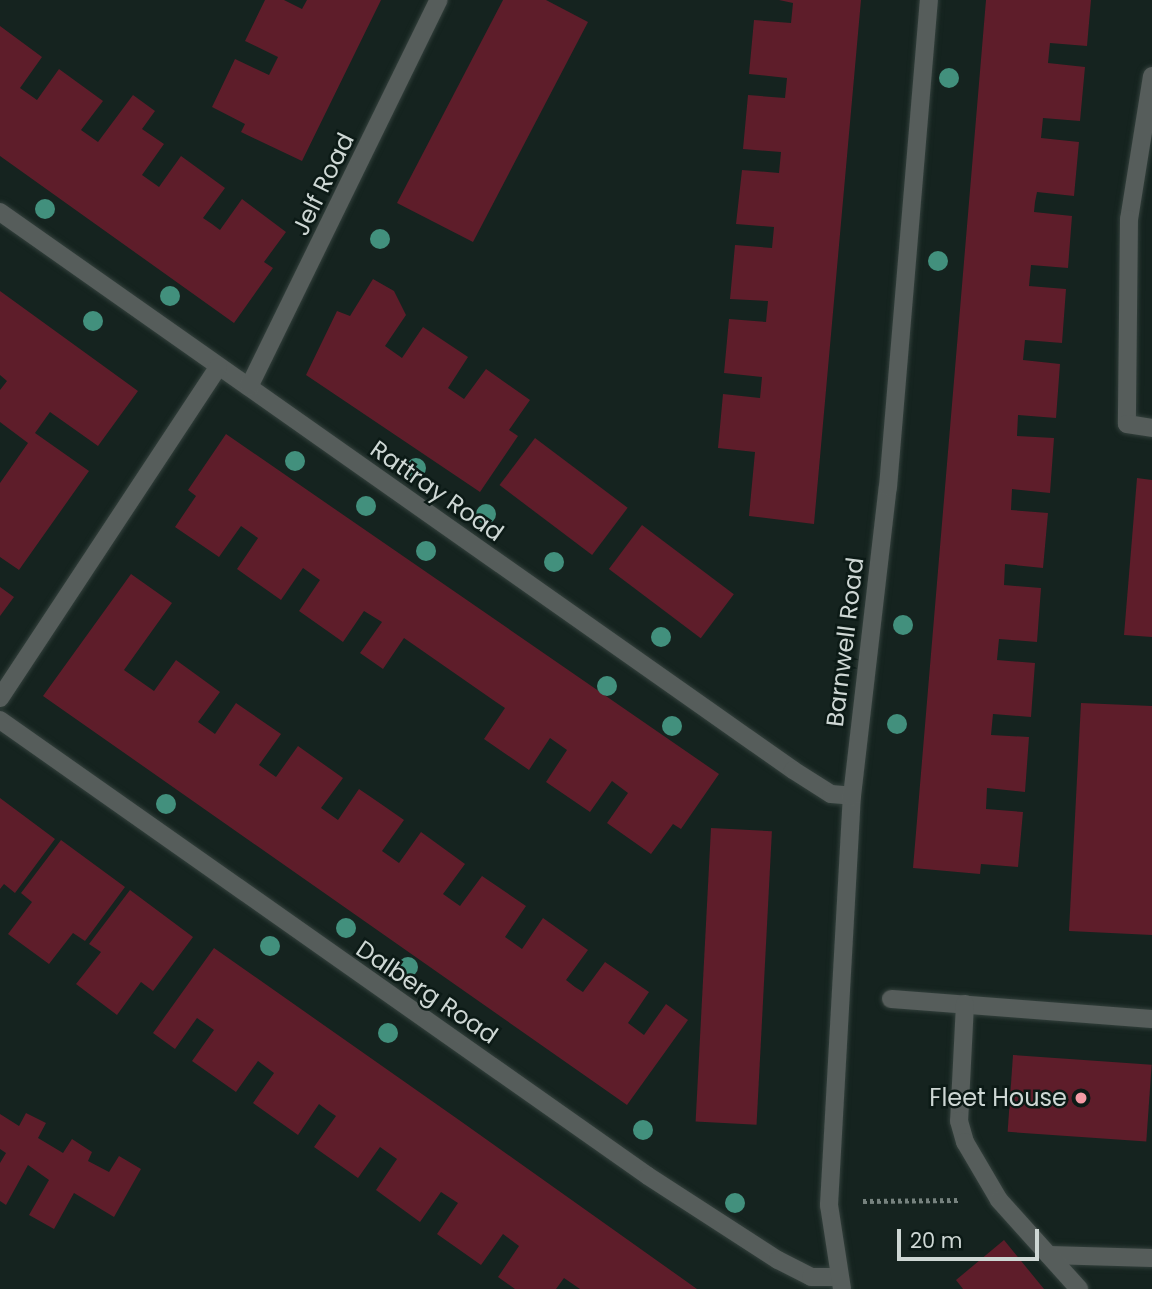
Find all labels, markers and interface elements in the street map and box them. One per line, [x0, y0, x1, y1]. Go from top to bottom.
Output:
street label: Jelf Road [286, 128, 360, 240]
street label: Rattray Road [365, 435, 509, 547]
street label: Barnwell Road [820, 556, 870, 728]
street label: Dalberg Road [351, 934, 503, 1050]
place label: Fleet House [929, 1084, 1067, 1112]
marker: Fleet House [1073, 1090, 1089, 1106]
scale bar [900, 1216, 1042, 1260]
text: 20 m [910, 1226, 963, 1255]

